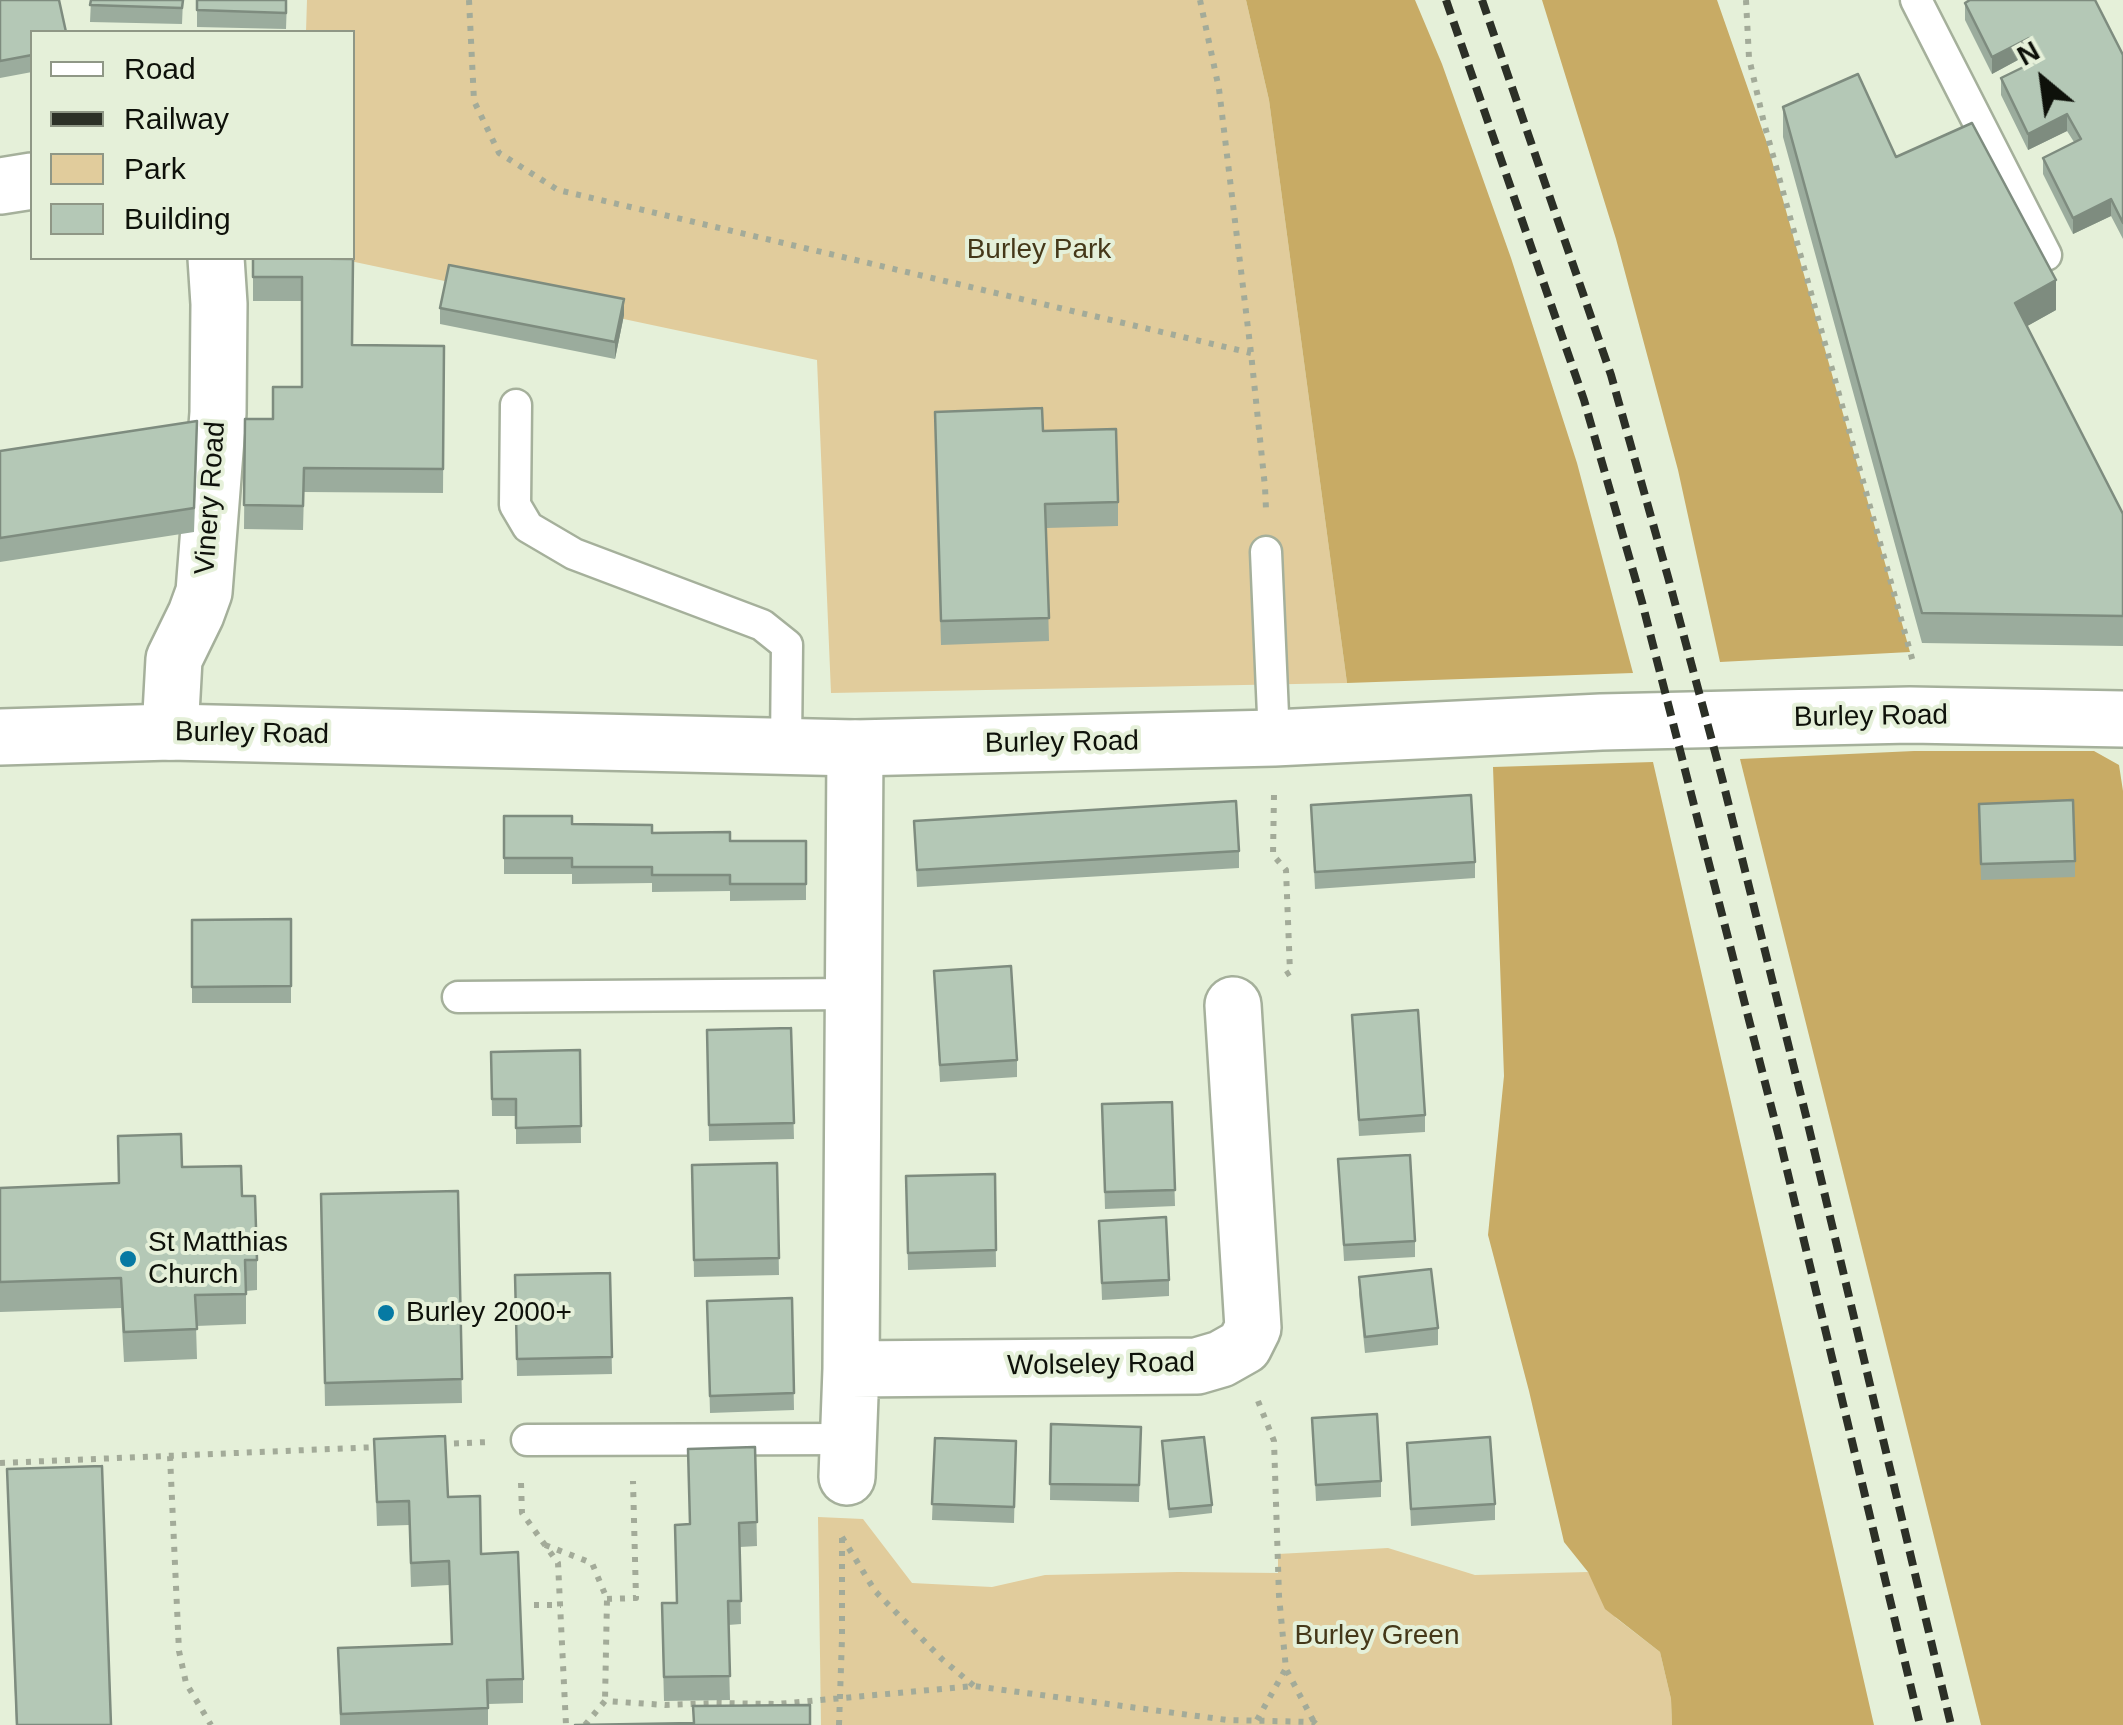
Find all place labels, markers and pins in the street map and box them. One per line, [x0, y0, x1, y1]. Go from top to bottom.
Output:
place label: St Matthias Church [148, 1226, 288, 1292]
marker: St Matthias Church [117, 1248, 139, 1270]
place label: Burley 2000+ [406, 1296, 572, 1330]
marker: Burley 2000+ [375, 1302, 397, 1324]

